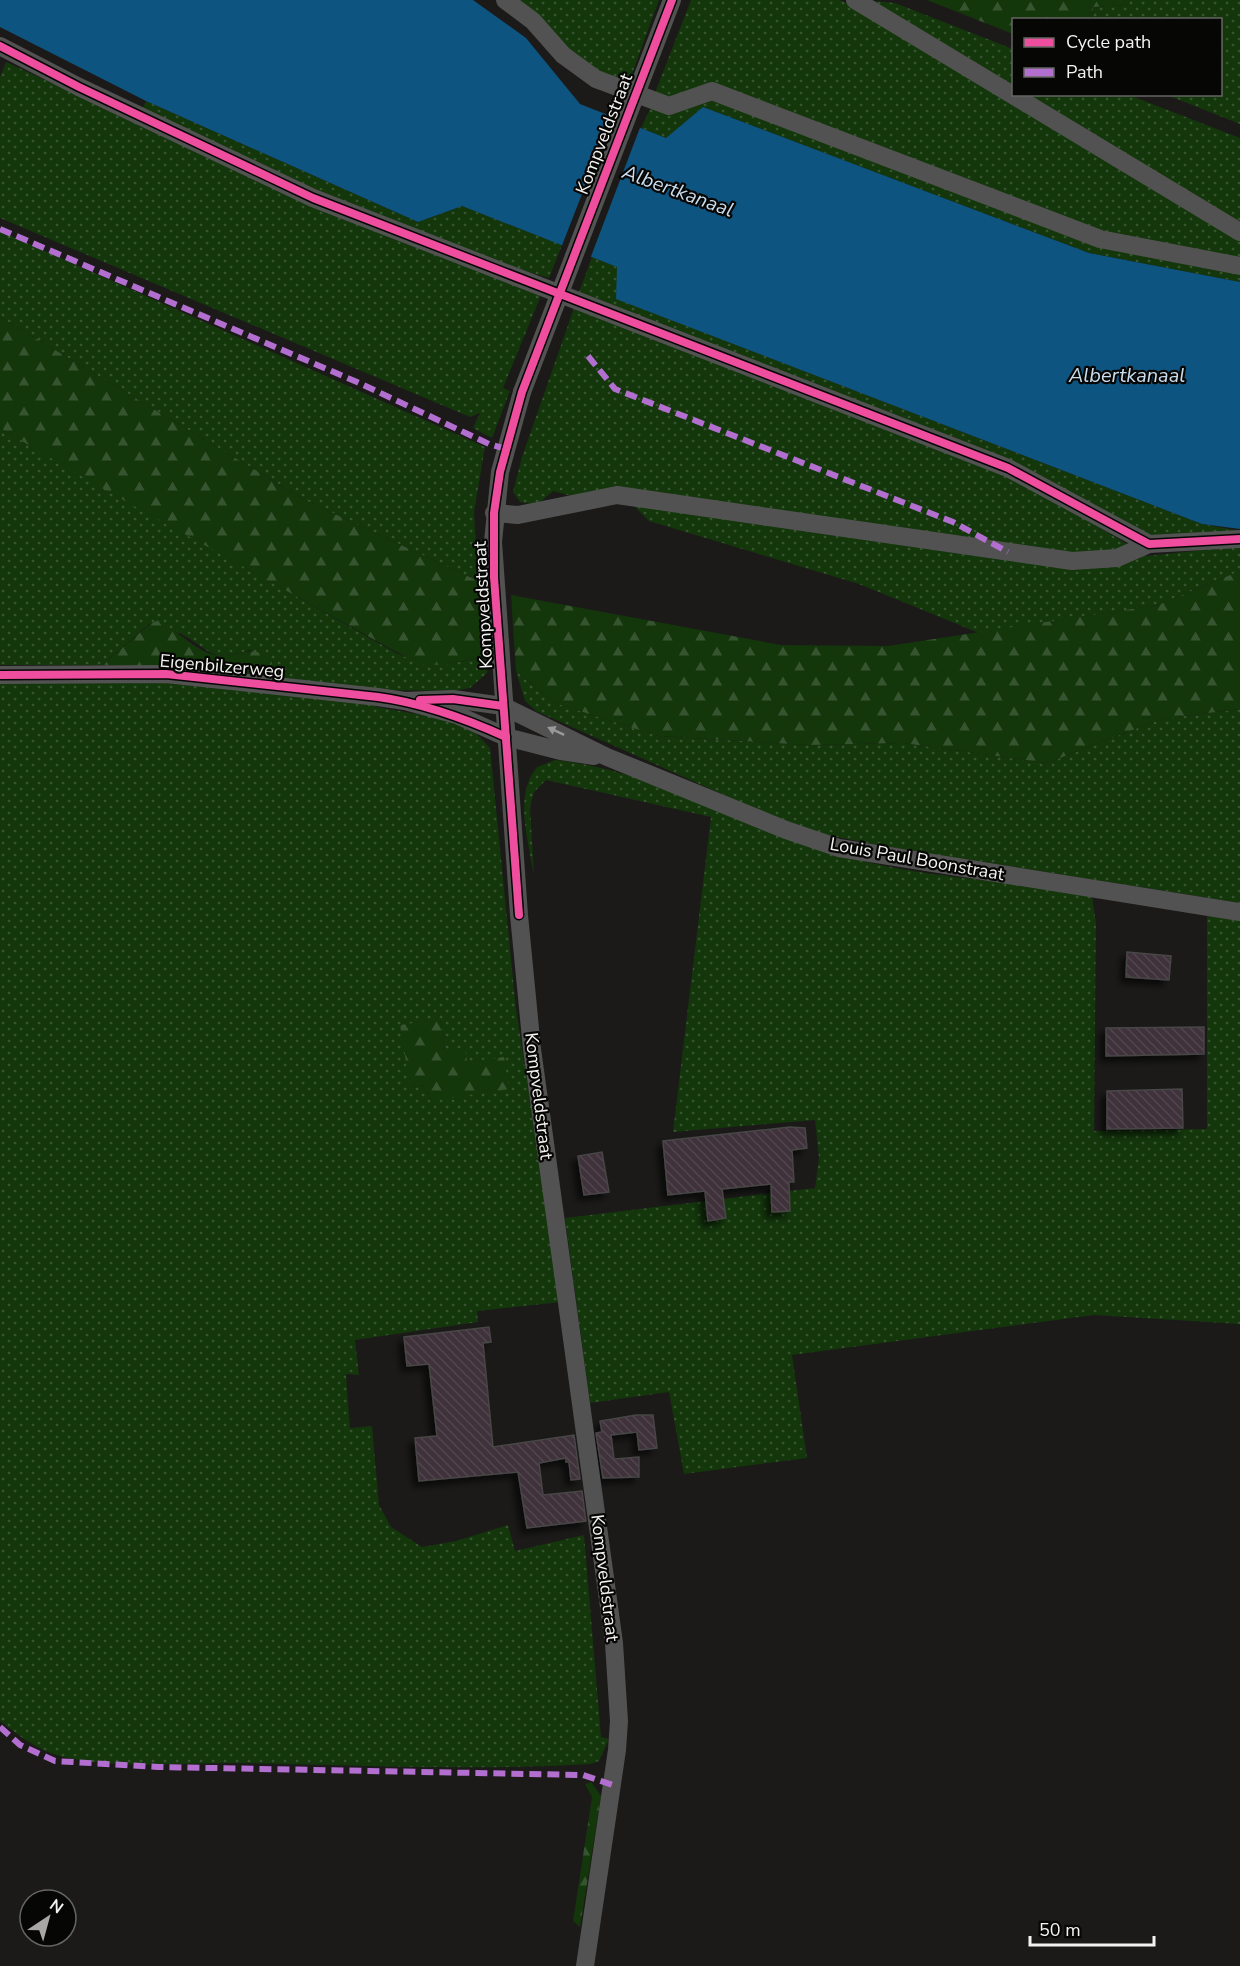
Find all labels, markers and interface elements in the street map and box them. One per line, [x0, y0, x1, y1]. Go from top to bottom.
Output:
legend [1012, 18, 1222, 96]
text: Cycle path [1066, 30, 1151, 54]
text: Path [1066, 60, 1103, 84]
street label: Kompveldstraat [570, 69, 638, 198]
water label: Albertkanaal [618, 158, 737, 224]
water label: Albertkanaal [1068, 362, 1185, 389]
street label: Kompveldstraat [468, 540, 498, 669]
street label: Eigenbilzerweg [159, 649, 285, 683]
one-way arrow [547, 726, 564, 735]
street label: Louis Paul Boonstraat [828, 832, 1007, 886]
street label: Kompveldstraat [519, 1031, 559, 1162]
street label: Kompveldstraat [585, 1513, 625, 1644]
north arrow [18, 1888, 78, 1948]
text: N [45, 1894, 68, 1919]
scale bar [1030, 1909, 1154, 1947]
text: 50 m [1039, 1918, 1081, 1942]

